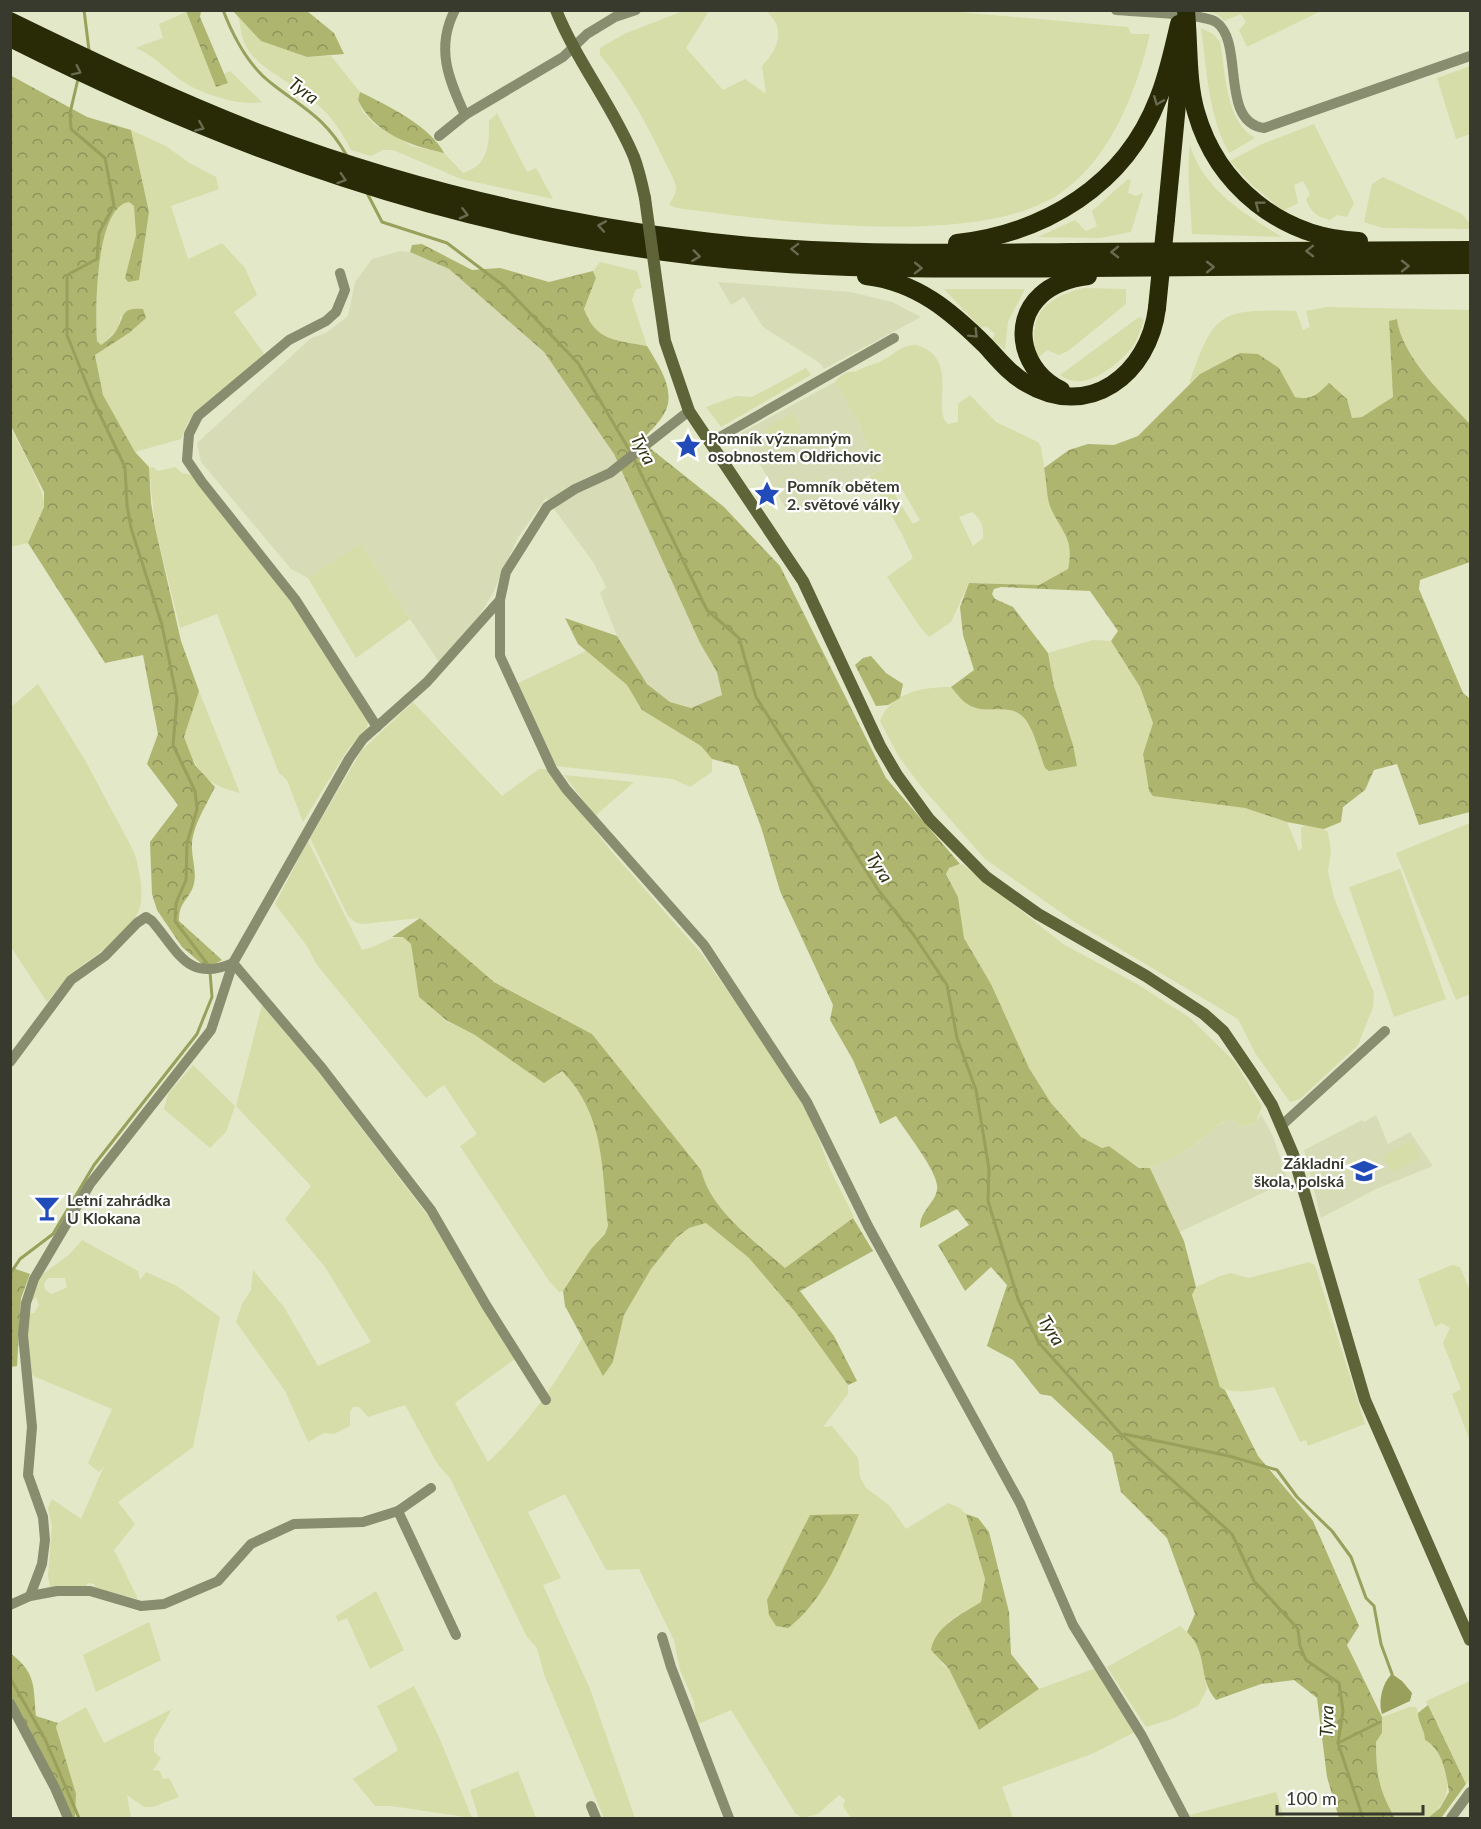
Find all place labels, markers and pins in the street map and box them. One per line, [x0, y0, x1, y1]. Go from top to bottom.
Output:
place label: Pomník významným osobnostem Oldřichovic [708, 428, 882, 465]
place icon: Pomník významným osobnostem Oldřichovic [673, 431, 703, 461]
place label: Pomník obětem 2. světové války [787, 476, 900, 513]
place icon: Pomník obětem 2. světové války [752, 479, 782, 509]
place label: Základní škola, polská [1254, 1153, 1345, 1190]
school or university icon: Základní škola, polská [1349, 1156, 1379, 1186]
place label: Letní zahrádka U Klokana [67, 1190, 171, 1227]
bar icon: Letní zahrádka U Klokana [32, 1193, 62, 1223]

